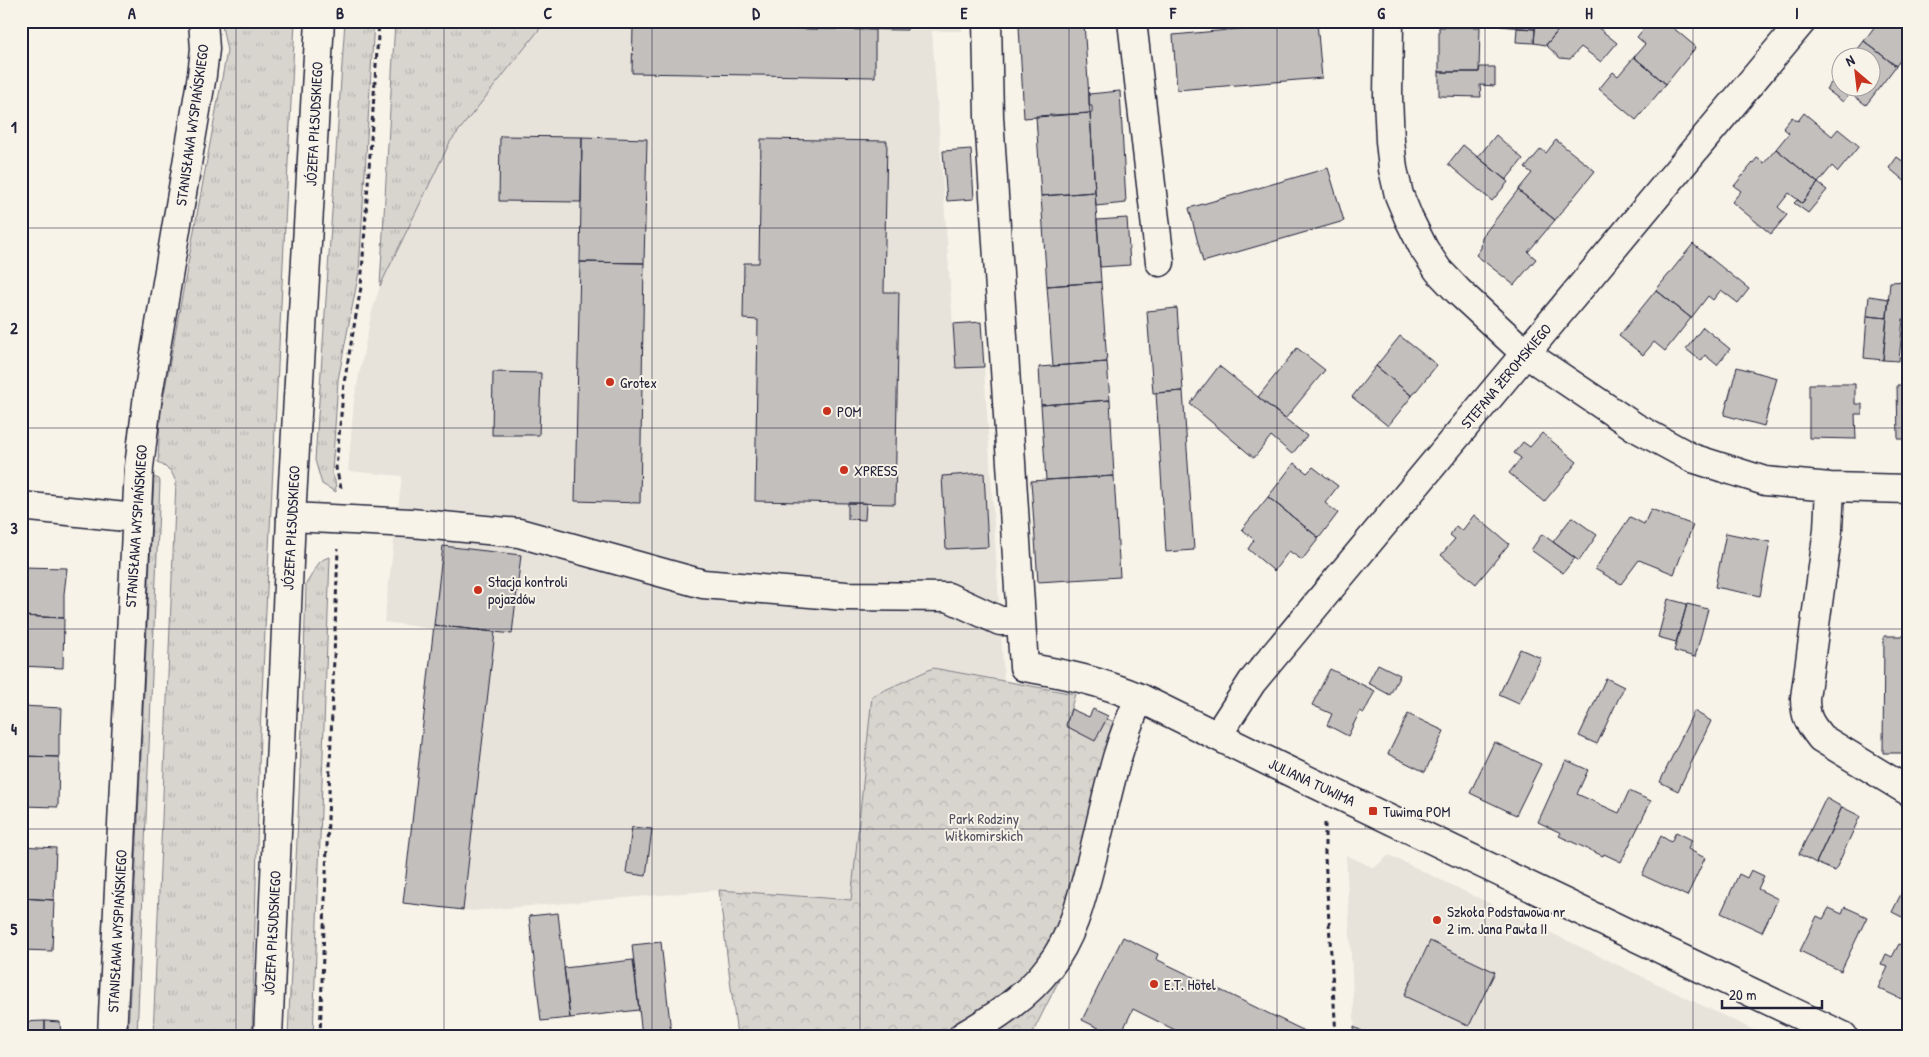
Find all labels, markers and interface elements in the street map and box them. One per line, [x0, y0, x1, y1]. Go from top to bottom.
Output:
text: A [128, 2, 136, 24]
text: B [336, 2, 344, 24]
text: C [544, 2, 553, 24]
text: D [752, 2, 760, 24]
text: E [960, 2, 968, 24]
text: F [1169, 2, 1177, 24]
text: G [1377, 2, 1385, 24]
text: H [1585, 2, 1593, 24]
text: I [1795, 2, 1799, 24]
street label: STANISŁAWA WYSPIAŃSKIEGO [170, 43, 214, 207]
north arrow [1832, 48, 1882, 98]
text: N [1842, 50, 1858, 70]
street label: JÓZEFA PIŁSUDSKIEGO [300, 61, 328, 187]
text: 1 [11, 116, 17, 138]
text: 2 [10, 317, 18, 339]
street label: STEFANA ŻEROMSKIEGO [1456, 319, 1556, 433]
place label: Grotex [620, 372, 657, 393]
marker: Grotex [604, 376, 616, 388]
place label: POM [837, 401, 862, 422]
marker: POM [821, 405, 833, 417]
street label: STANISŁAWA WYSPIAŃSKIEGO [120, 444, 152, 608]
place label: XPRESS [854, 460, 898, 481]
marker: XPRESS [838, 464, 850, 476]
street label: JÓZEFA PIŁSUDSKIEGO [277, 465, 305, 591]
text: 3 [10, 517, 18, 539]
place label: Stacja kontroli pojazdów [488, 571, 568, 609]
marker: Stacja kontroli pojazdów [472, 584, 484, 596]
text: 4 [11, 718, 17, 740]
street label: JULIANA TUWIMA [1265, 753, 1359, 812]
place label: Tuwima POM [1383, 801, 1450, 822]
marker: Tuwima POM [1367, 805, 1379, 817]
park label: Park Rodziny Wiłkomirskich [945, 808, 1023, 846]
street label: STANISŁAWA WYSPIAŃSKIEGO [102, 849, 132, 1013]
street label: JÓZEFA PIŁSUDSKIEGO [258, 870, 286, 996]
place label: Szkoła Podstawowa nr 2 im. Jana Pawła II [1447, 901, 1566, 939]
marker: Szkoła Podstawowa nr 2 im. Jana Pawła II [1431, 914, 1443, 926]
text: 5 [11, 918, 18, 940]
place label: E.T. Hotel [1164, 974, 1216, 995]
scale bar [1722, 977, 1822, 1009]
marker: E.T. Hotel [1148, 978, 1160, 990]
text: 20 m [1729, 984, 1756, 1005]

